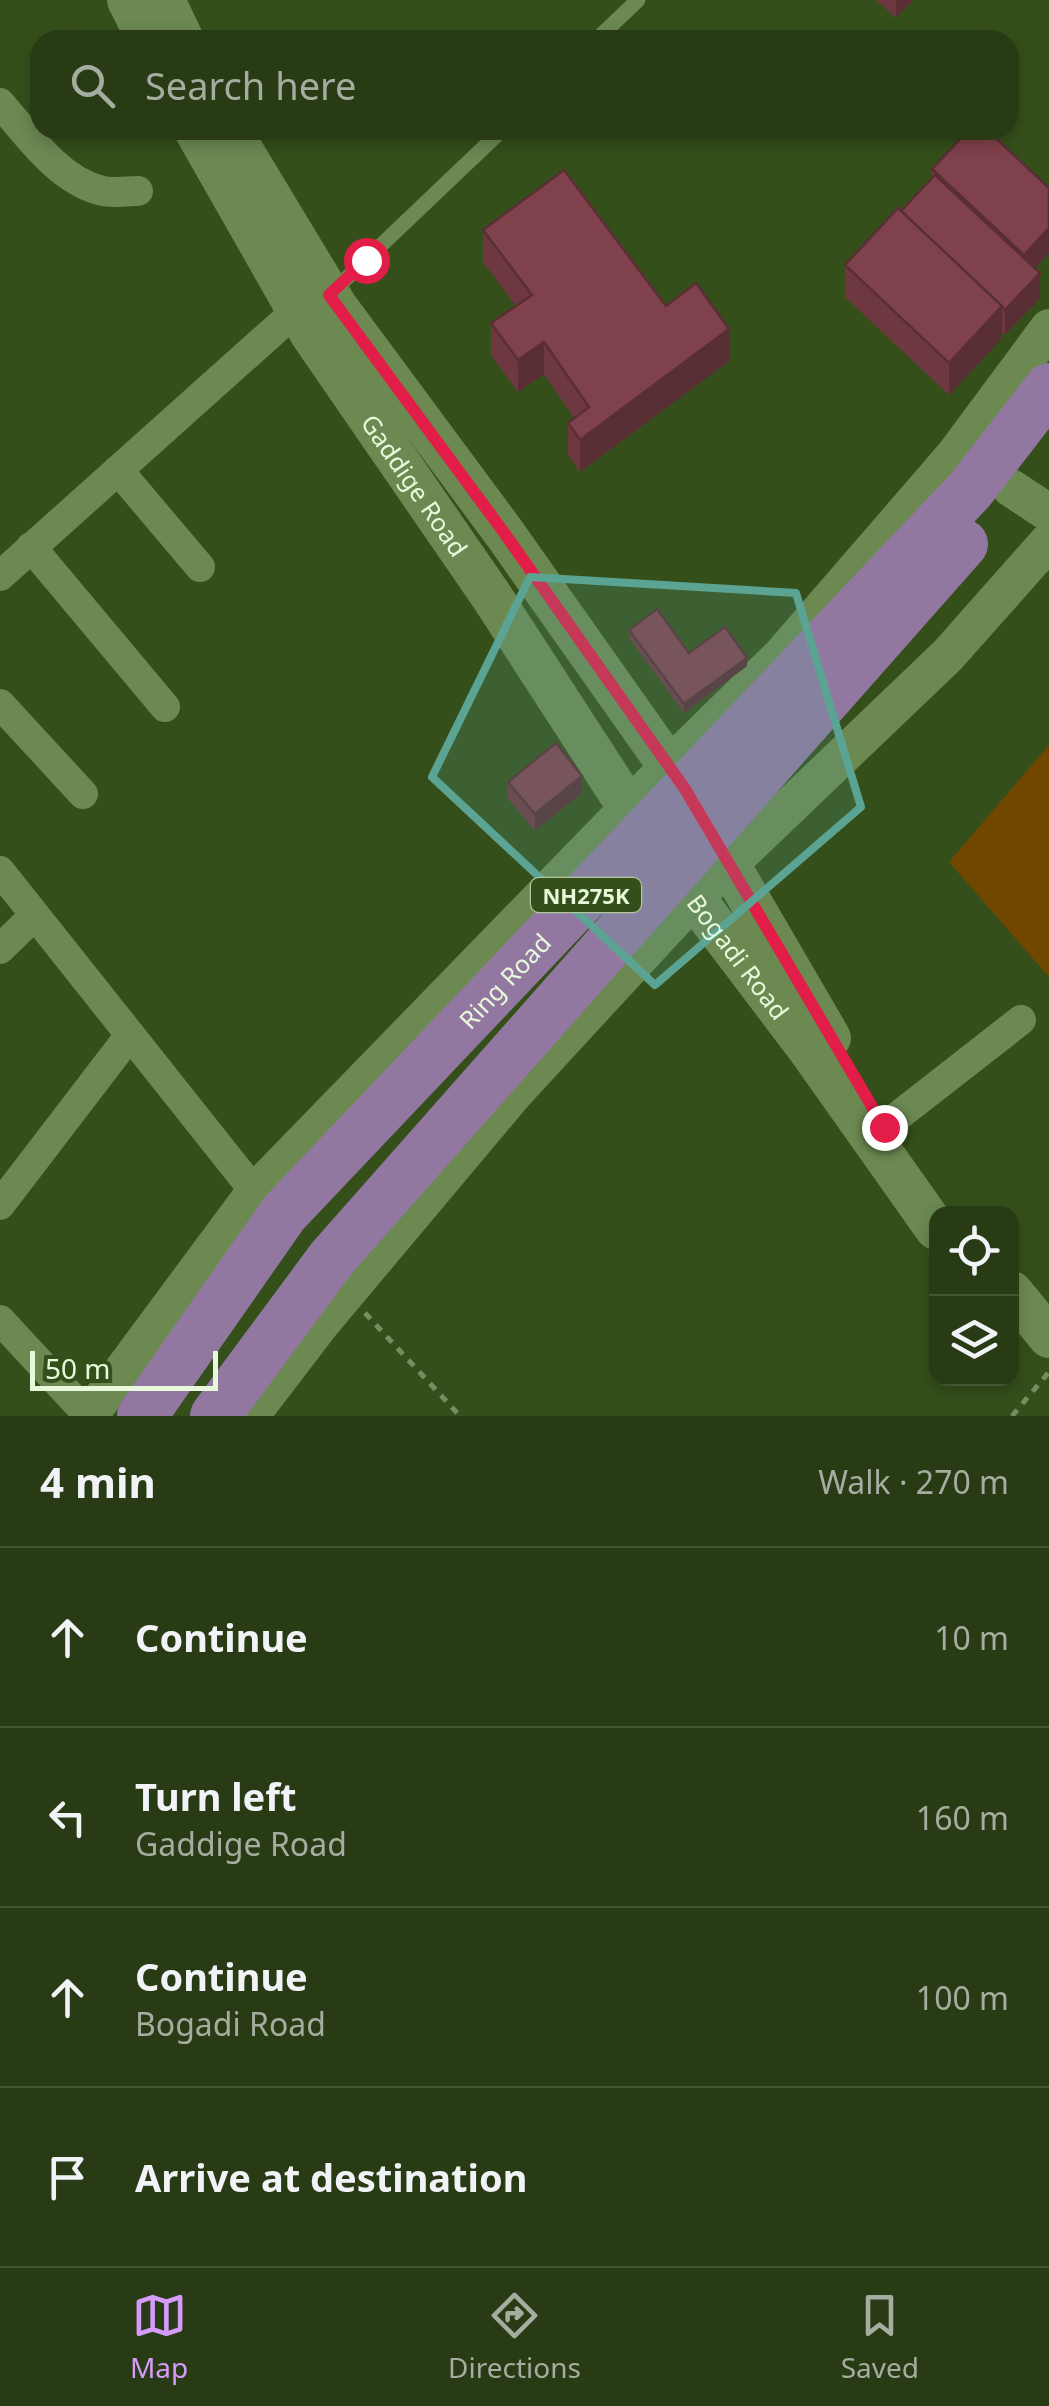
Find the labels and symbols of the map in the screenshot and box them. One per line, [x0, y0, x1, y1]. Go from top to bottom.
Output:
route start [344, 238, 390, 284]
street label: Gaddige Road [354, 407, 476, 563]
road number: NH275K [531, 878, 641, 912]
street label: Bogadi Road [680, 887, 797, 1026]
street label: Ring Road [451, 926, 558, 1036]
route end [862, 1105, 908, 1151]
scale bar [30, 1346, 218, 1390]

